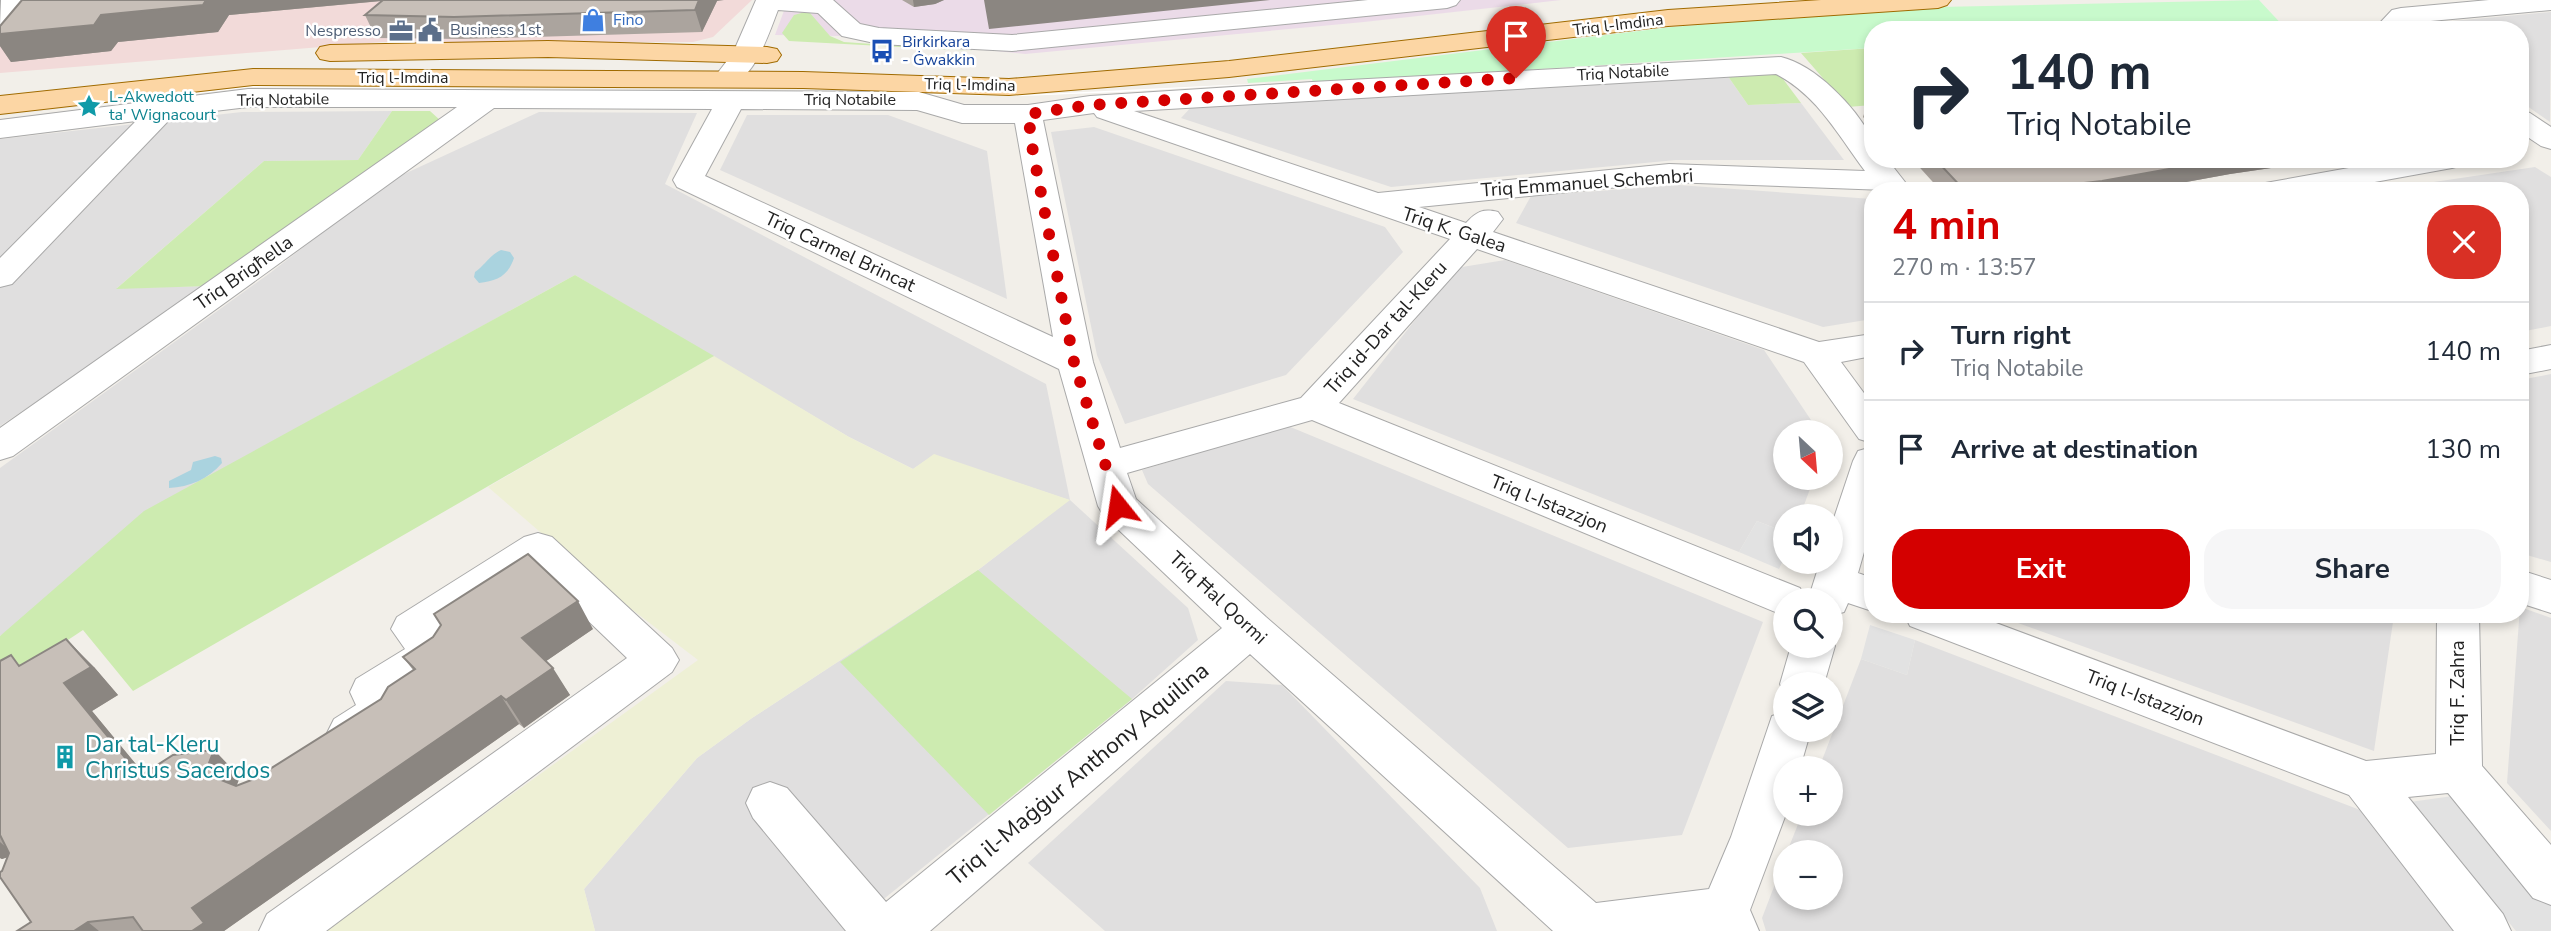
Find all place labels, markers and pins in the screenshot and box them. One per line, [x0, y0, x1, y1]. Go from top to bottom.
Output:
shop icon: Fino [579, 6, 607, 34]
pin [1486, 6, 1546, 78]
place label: Fino [613, 9, 644, 31]
public building icon: Business 1st [416, 16, 444, 44]
office icon: Nespresso [387, 17, 415, 45]
place label: Business 1st [450, 19, 542, 41]
place label: Nespresso [305, 20, 381, 42]
place label: Birkirkara - Ġwakkin [902, 31, 975, 71]
bus stop icon: Birkirkara - Ġwakkin [868, 37, 896, 65]
place label: L-Akwedott ta' Wignacourt [109, 86, 216, 126]
place icon: L-Akwedott ta' Wignacourt [75, 92, 103, 120]
place label: Dar tal-Kleru Christus Sacerdos [85, 729, 270, 786]
building icon: Dar tal-Kleru Christus Sacerdos [51, 743, 79, 771]

